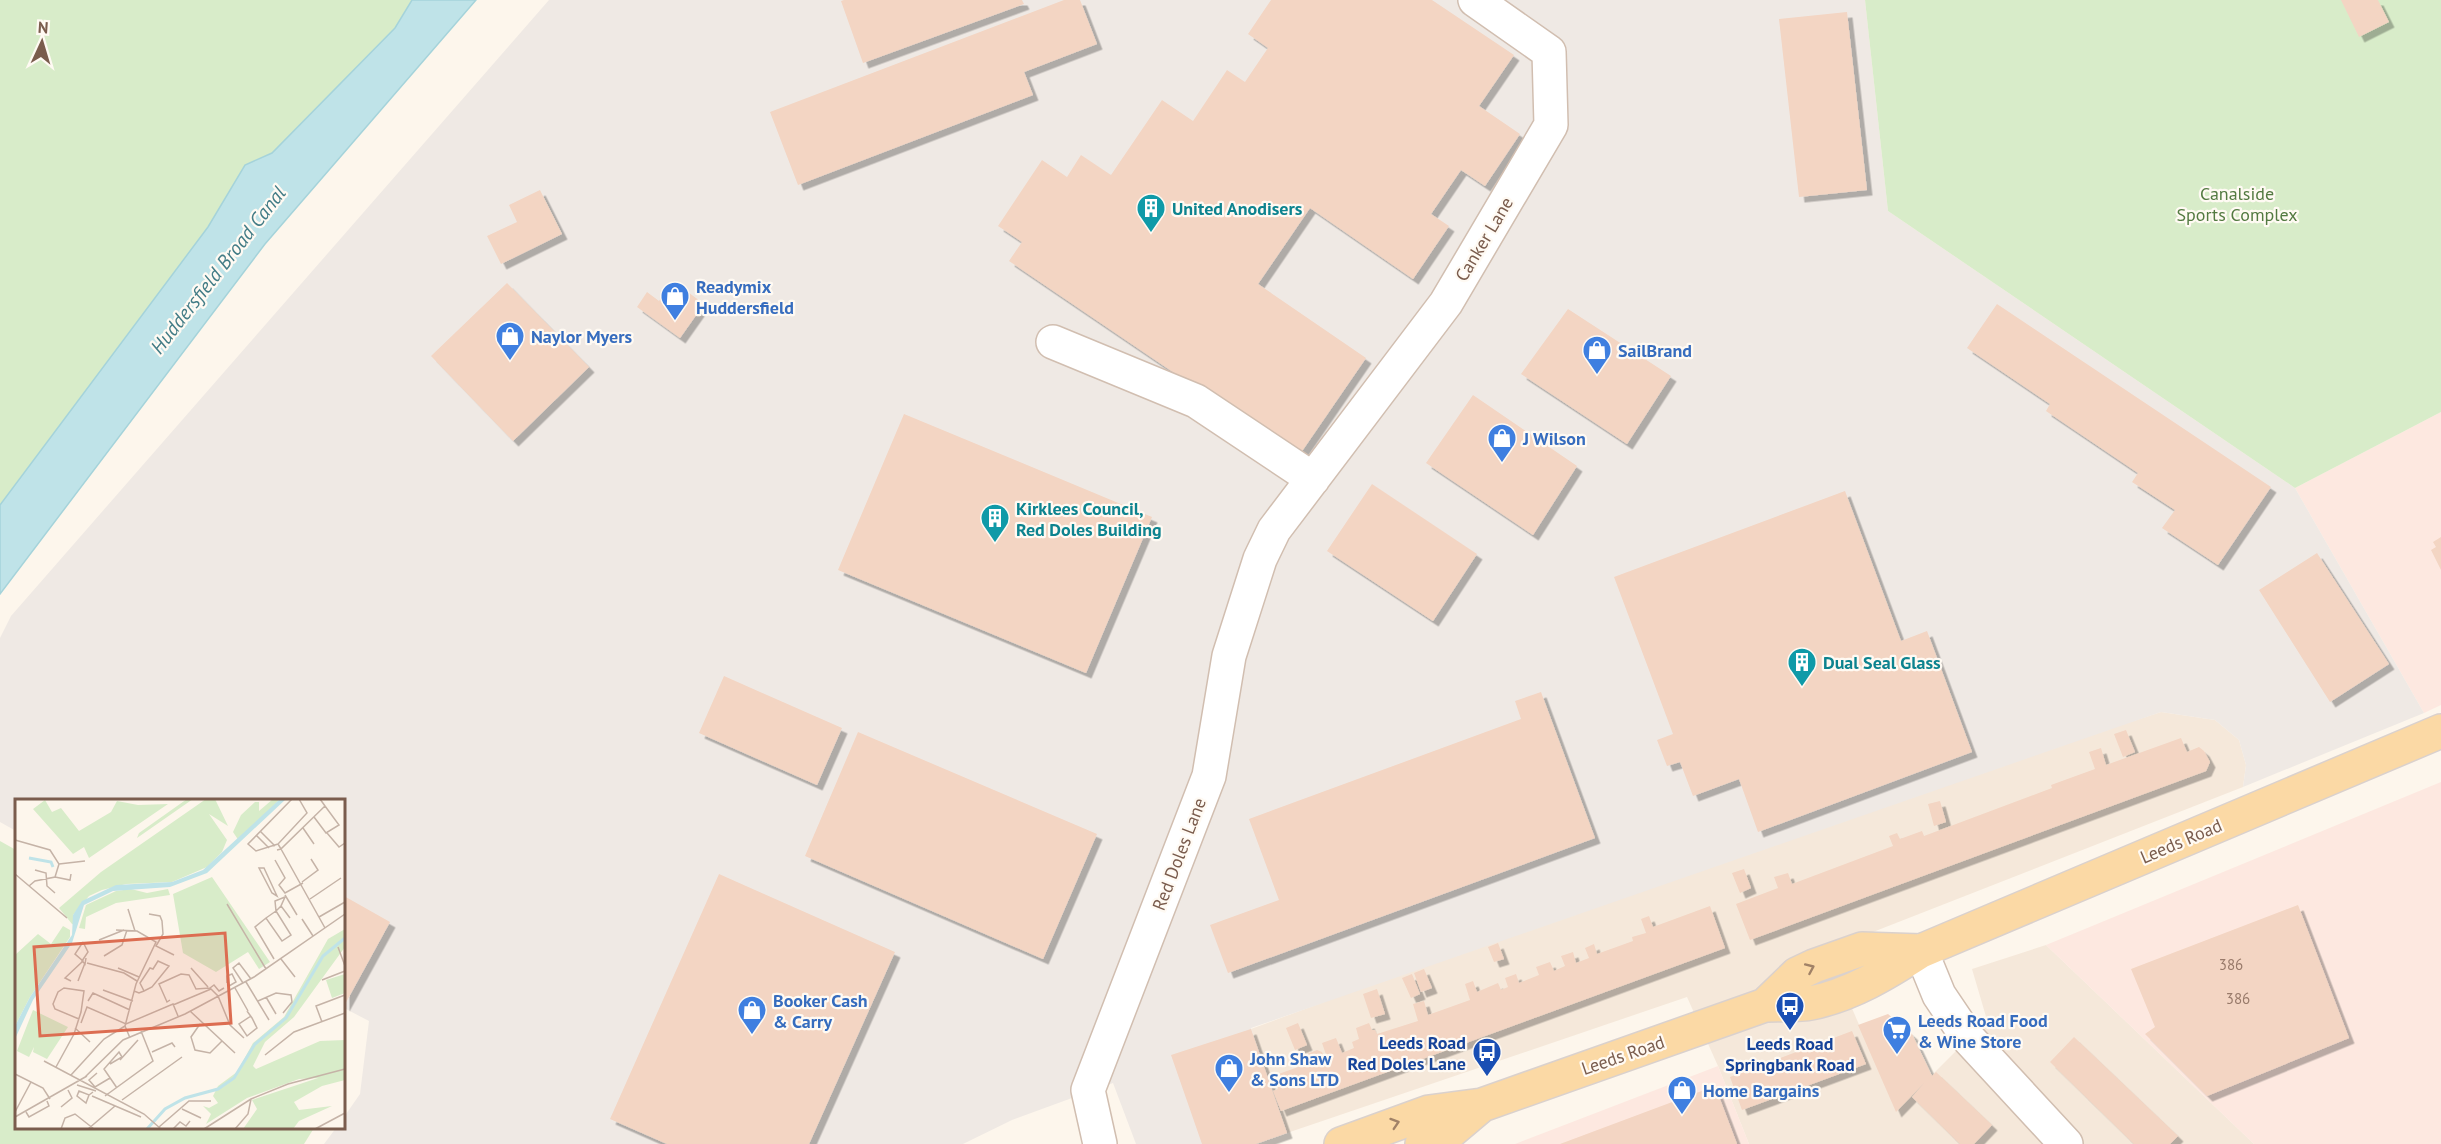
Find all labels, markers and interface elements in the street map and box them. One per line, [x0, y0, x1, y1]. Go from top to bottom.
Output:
north arrow [12, 12, 72, 72]
text: N [37, 17, 49, 37]
water label: Huddersfield Broad Canal [144, 180, 292, 359]
park label: Canalside Sports Complex [2177, 182, 2298, 226]
building icon: United Anodisers [1135, 192, 1167, 234]
street label: Canker Lane [1450, 193, 1518, 285]
place label: United Anodisers [1172, 197, 1303, 220]
place label: Readymix Huddersfield [696, 275, 794, 319]
shop icon: Readymix Huddersfield [659, 280, 691, 322]
shop icon: Naylor Myers [494, 320, 526, 362]
place label: Naylor Myers [531, 325, 633, 348]
shop icon: SailBrand [1581, 334, 1613, 376]
place label: SailBrand [1618, 339, 1692, 362]
shop icon: J Wilson [1486, 422, 1518, 464]
place label: J Wilson [1522, 427, 1586, 450]
place label: Kirklees Council, Red Doles Building [1016, 497, 1162, 541]
building icon: Kirklees Council, Red Doles Building [979, 502, 1011, 544]
building icon: Dual Seal Glass [1786, 646, 1818, 688]
place label: Dual Seal Glass [1823, 651, 1941, 674]
street label: Red Doles Lane [1147, 795, 1211, 913]
inset map [15, 799, 345, 1129]
street label: Leeds Road [2137, 814, 2225, 868]
house number: 386 [2219, 955, 2243, 974]
one-way arrow [1803, 963, 1814, 975]
place label: Booker Cash & Carry [773, 989, 868, 1033]
house number: 386 [2226, 989, 2250, 1008]
bus stop icon: Leeds Road Springbank Road [1774, 990, 1806, 1032]
shop icon: Booker Cash & Carry [736, 994, 768, 1036]
place label: Leeds Road Food & Wine Store [1918, 1009, 2048, 1053]
supermarket icon: Leeds Road Food & Wine Store [1881, 1014, 1913, 1056]
street label: Leeds Road [1578, 1030, 1668, 1080]
place label: Leeds Road Red Doles Lane [1348, 1031, 1466, 1075]
place label: Leeds Road Springbank Road [1725, 1032, 1855, 1076]
bus stop icon: Leeds Road Red Doles Lane [1471, 1036, 1503, 1078]
place label: John Shaw & Sons LTD [1249, 1047, 1339, 1091]
shop icon: John Shaw & Sons LTD [1213, 1052, 1245, 1094]
shop icon: Home Bargains [1666, 1074, 1698, 1116]
place label: Home Bargains [1703, 1079, 1820, 1102]
one-way arrow [1389, 1118, 1400, 1131]

